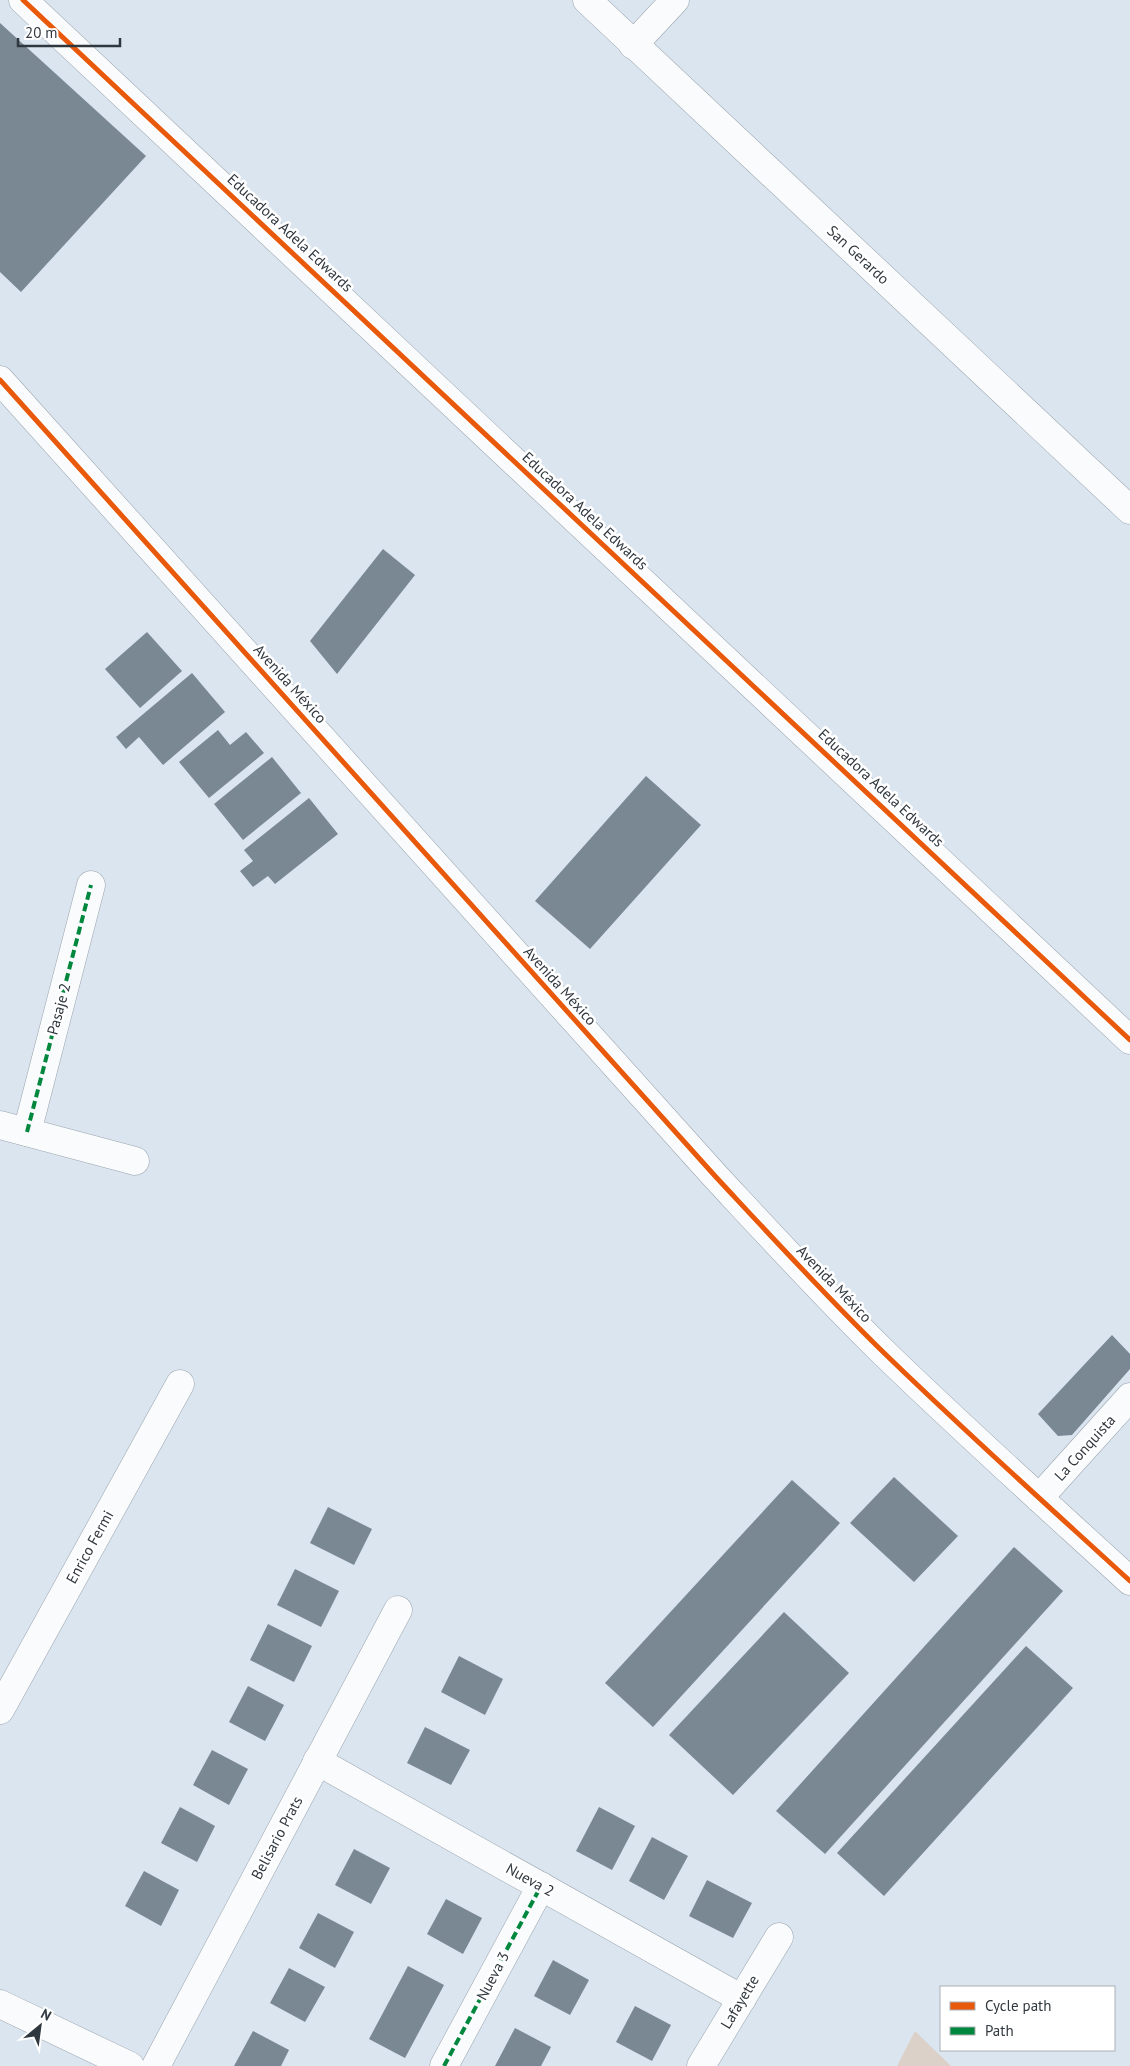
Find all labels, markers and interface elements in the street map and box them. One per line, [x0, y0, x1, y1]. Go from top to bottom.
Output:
scale bar [18, 15, 120, 47]
text: 20 m [25, 23, 58, 42]
street label: Educadora Adela Edwards [224, 169, 357, 296]
street label: San Gerardo [823, 221, 893, 288]
street label: Educadora Adela Edwards [519, 447, 652, 574]
street label: Avenida México [250, 640, 331, 727]
street label: Educadora Adela Edwards [815, 724, 948, 851]
street label: Avenida México [520, 942, 601, 1029]
street label: Pasaje 2 [42, 981, 75, 1037]
street label: Avenida México [793, 1241, 876, 1326]
street label: La Conquista [1050, 1411, 1119, 1485]
street label: Enrico Fermi [62, 1507, 117, 1587]
street label: Belisario Prats [247, 1793, 306, 1883]
street label: Nueva 2 [503, 1859, 558, 1901]
street label: Nueva 3 [472, 1948, 513, 2003]
street label: Lafayette [716, 1971, 763, 2032]
legend [940, 1986, 1115, 2051]
text: Cycle path [985, 1996, 1051, 2015]
north arrow [15, 2001, 65, 2051]
text: N [38, 2005, 55, 2025]
text: Path [985, 2021, 1014, 2040]

